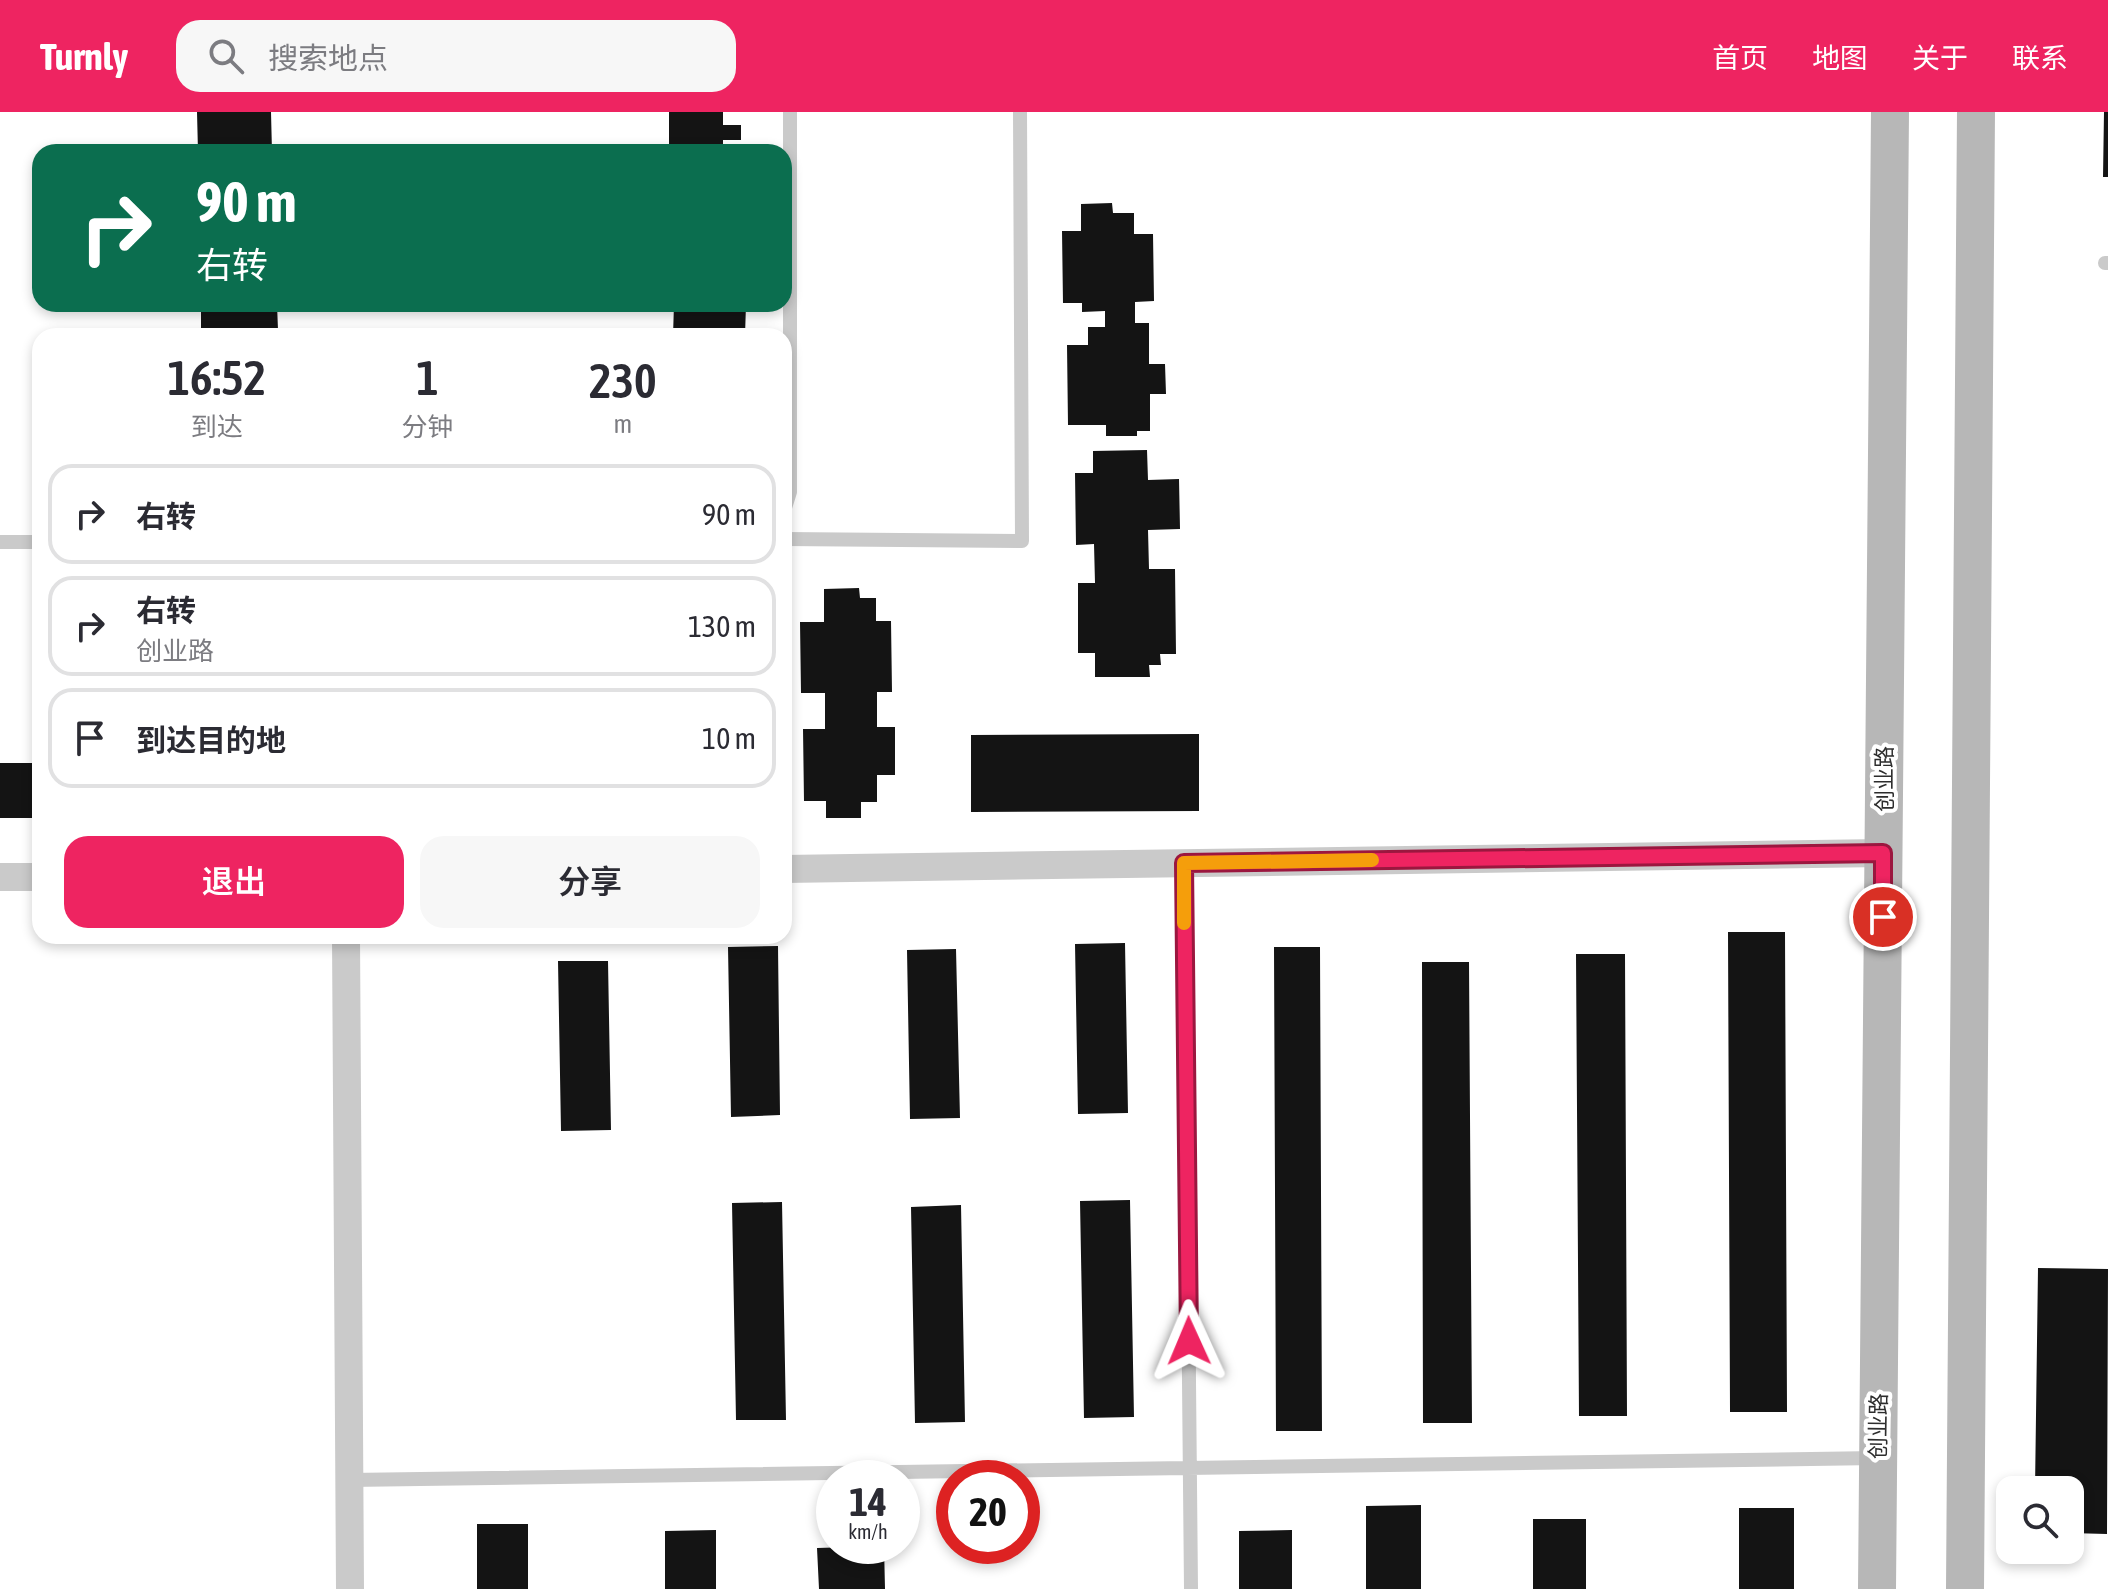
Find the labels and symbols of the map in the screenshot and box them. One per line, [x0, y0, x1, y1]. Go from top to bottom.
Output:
street label: 创业路 [1871, 746, 1897, 812]
pin [1849, 883, 1917, 951]
position arrow [1147, 1299, 1231, 1383]
street label: 创业路 [1864, 1393, 1892, 1459]
speed limit sign: 20 [936, 1460, 1040, 1564]

